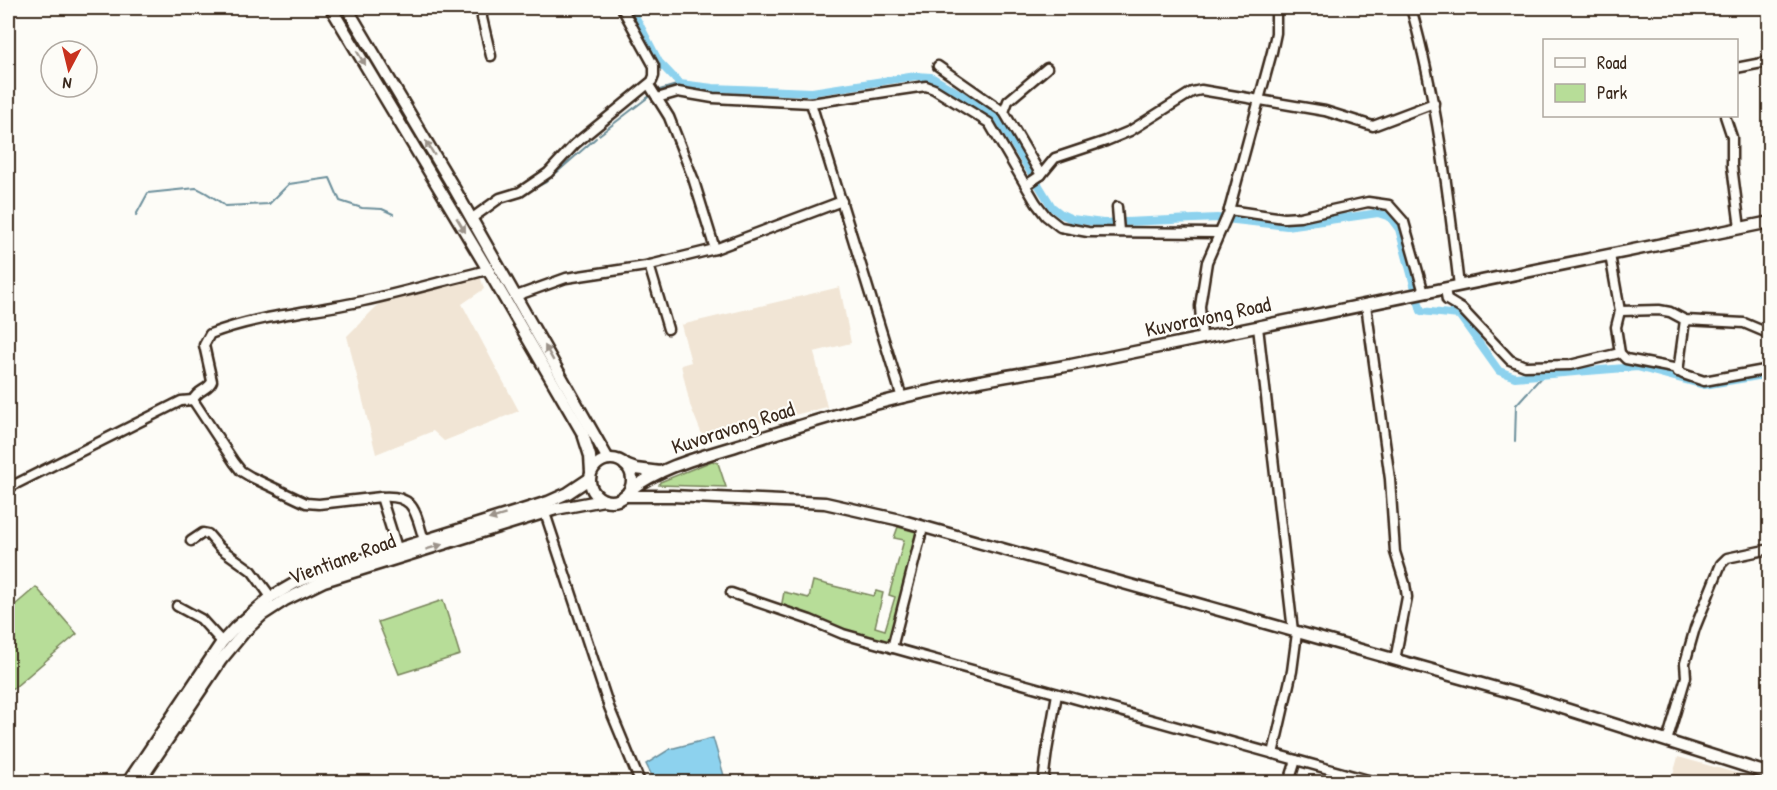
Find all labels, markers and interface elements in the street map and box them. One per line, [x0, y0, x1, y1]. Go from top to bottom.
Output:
north arrow [39, 39, 99, 99]
legend [1543, 39, 1738, 117]
one-way arrow [356, 50, 367, 66]
text: Road [1597, 50, 1627, 75]
text: N [61, 72, 73, 95]
text: Park [1597, 80, 1628, 105]
one-way arrow [425, 140, 436, 156]
one-way arrow [456, 217, 466, 234]
street label: Kuvoravong Road [1143, 289, 1273, 344]
one-way arrow [544, 345, 554, 362]
street label: Kuvoravong Road [668, 394, 798, 461]
one-way arrow [488, 513, 506, 522]
street label: Vientiane Road [284, 526, 399, 591]
one-way arrow [425, 542, 443, 551]

